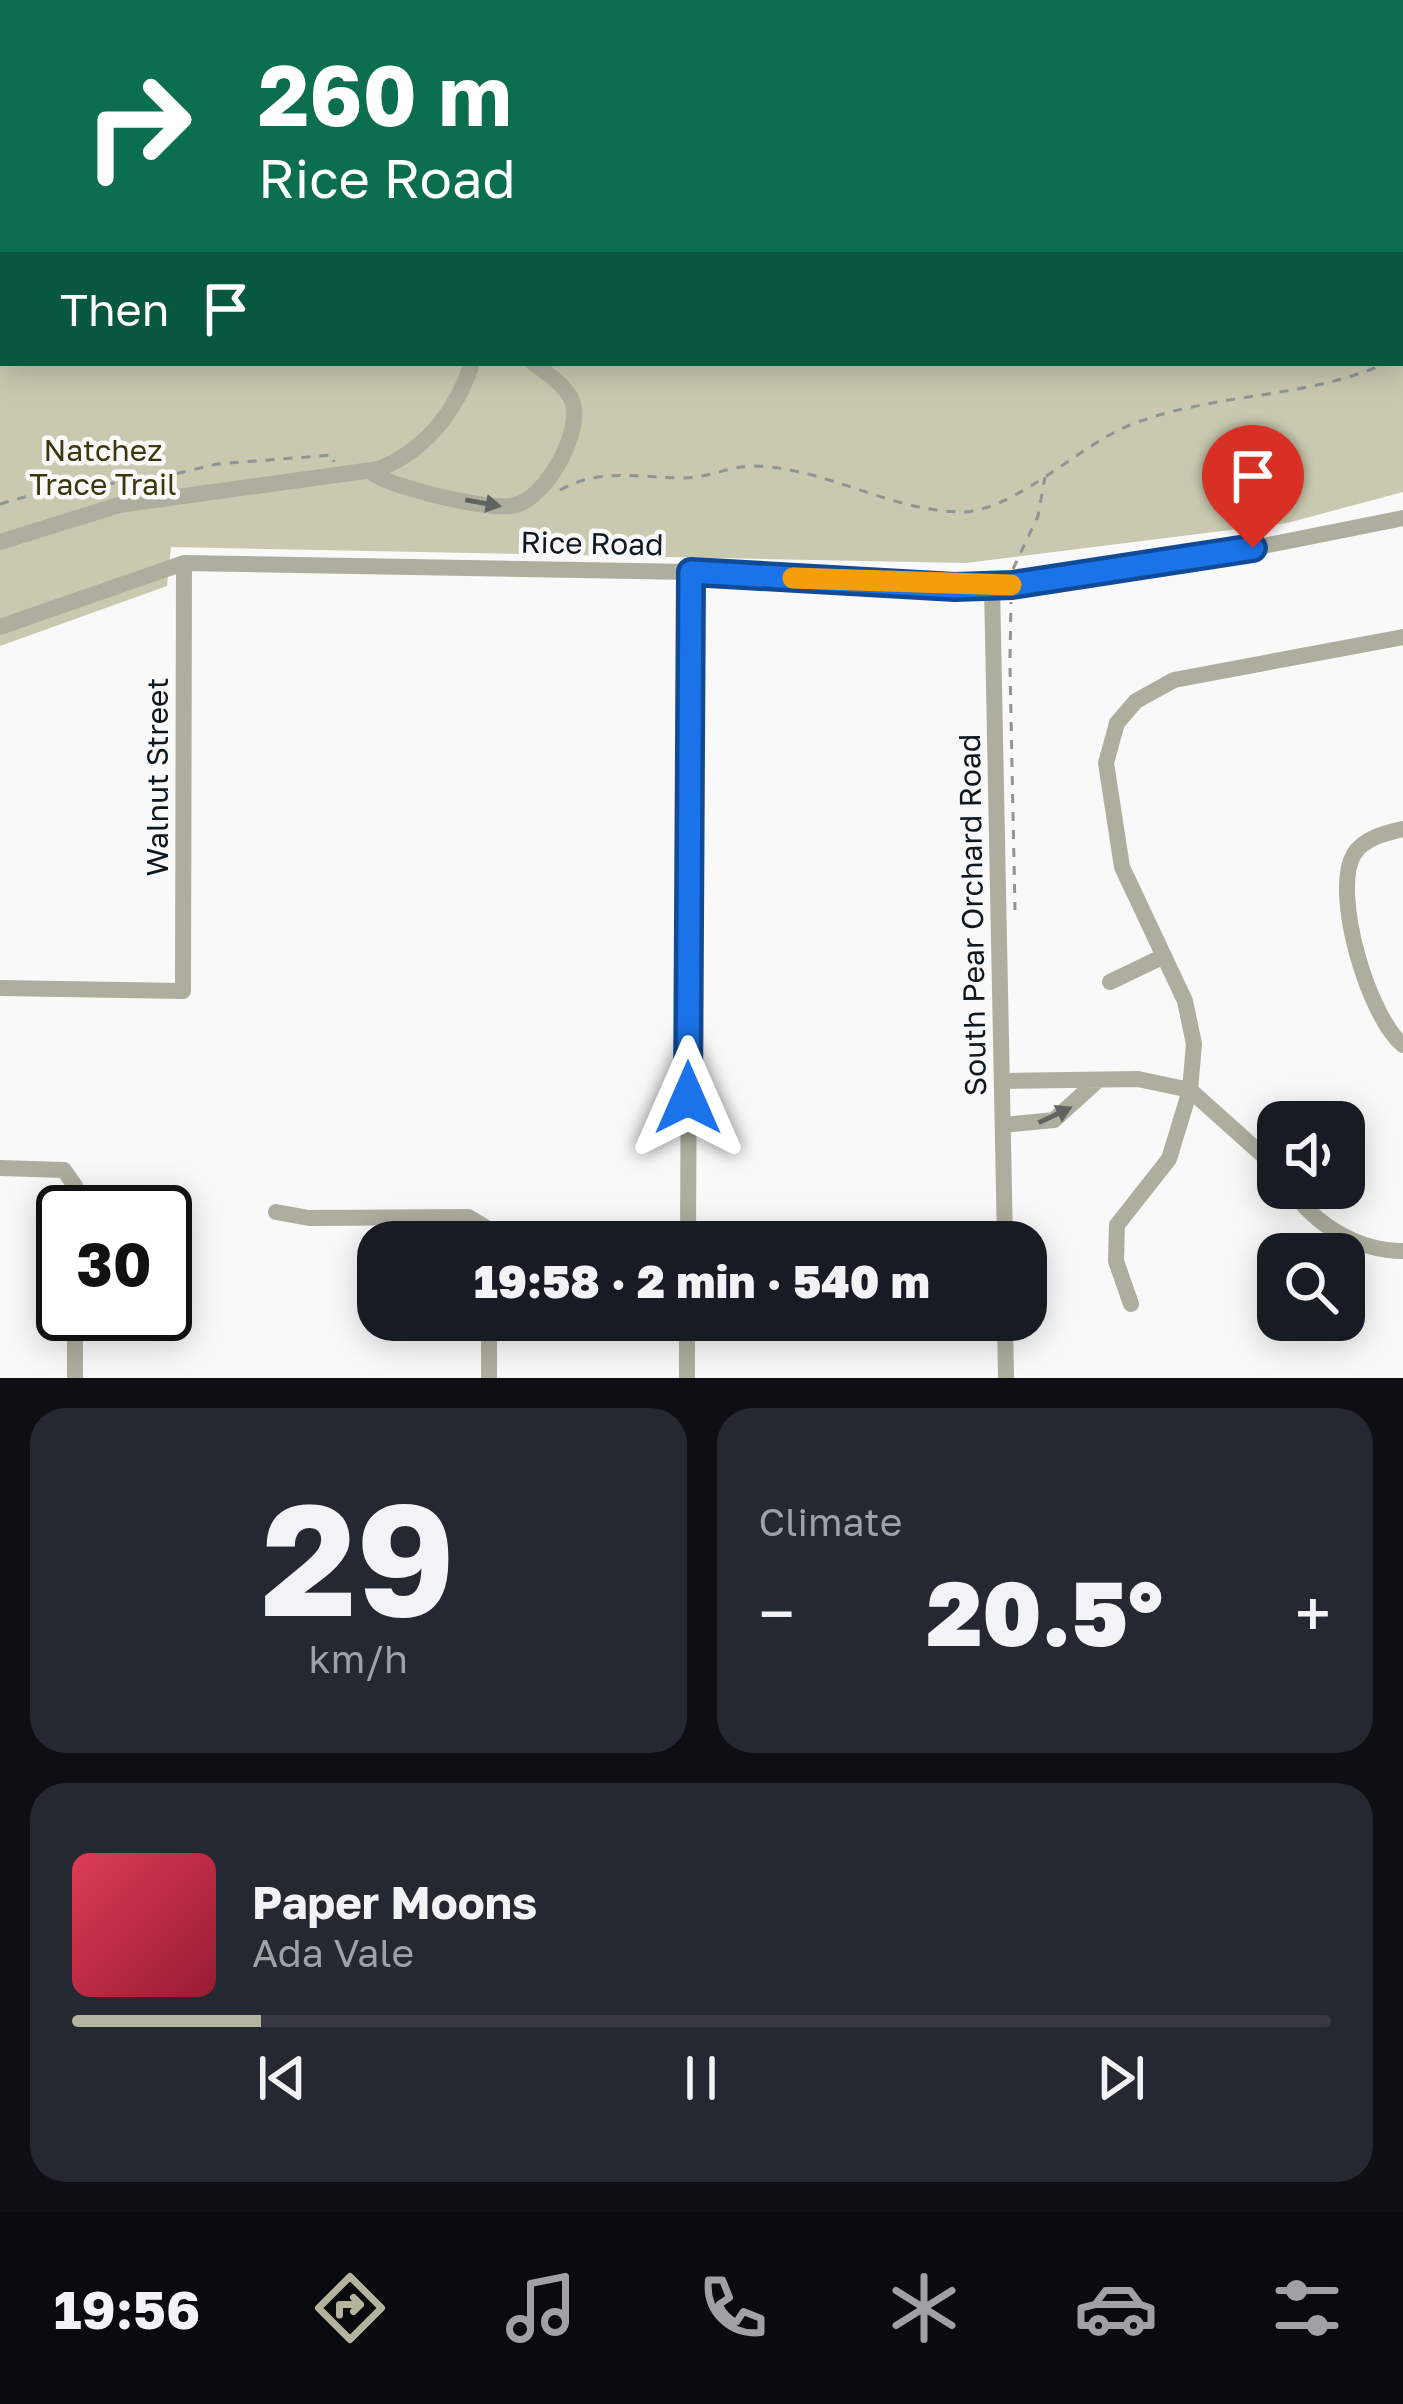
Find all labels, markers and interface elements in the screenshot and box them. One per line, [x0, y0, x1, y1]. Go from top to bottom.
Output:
text: 260 m [258, 44, 512, 144]
icon: right [60, 48, 216, 204]
text: Rice Road [258, 145, 516, 210]
icon: arrive [193, 276, 259, 342]
text: Then [60, 282, 169, 336]
pin [1202, 425, 1304, 548]
park label: Natchez Trace Trail [29, 432, 177, 502]
icon: arrive [1220, 443, 1286, 509]
one-way arrow [464, 494, 502, 512]
street label: Rice Road [520, 524, 664, 562]
street label: Walnut Street [139, 677, 175, 877]
street label: South Pear Orchard Road [951, 734, 993, 1096]
position arrow [625, 1035, 751, 1161]
map controls [1257, 1101, 1365, 1341]
button: sound [1257, 1101, 1365, 1209]
one-way arrow [1038, 1105, 1073, 1125]
speed limit sign: 30 [36, 1185, 192, 1341]
button: search [1257, 1233, 1365, 1341]
text: 19:58 · 2 min · 540 m [474, 1254, 930, 1308]
text: 29 [261, 1463, 455, 1650]
text: Climate [759, 1498, 902, 1545]
text: 20.5° [926, 1558, 1163, 1666]
text: − [759, 1573, 795, 1653]
text: + [1295, 1573, 1331, 1653]
text: km/h [309, 1635, 408, 1682]
text: Paper Moons [252, 1875, 537, 1929]
text: Ada Vale [252, 1929, 414, 1976]
icon: previous [249, 2045, 315, 2111]
icon: pause [668, 2045, 734, 2111]
icon: next [1088, 2045, 1154, 2111]
icon: directions [308, 2266, 392, 2350]
icon: music [499, 2266, 583, 2350]
icon: phone [691, 2266, 775, 2350]
icon: climate [882, 2266, 966, 2350]
icon: car [1074, 2266, 1158, 2350]
icon: filters [1265, 2266, 1349, 2350]
text: 19:56 [54, 2276, 200, 2341]

